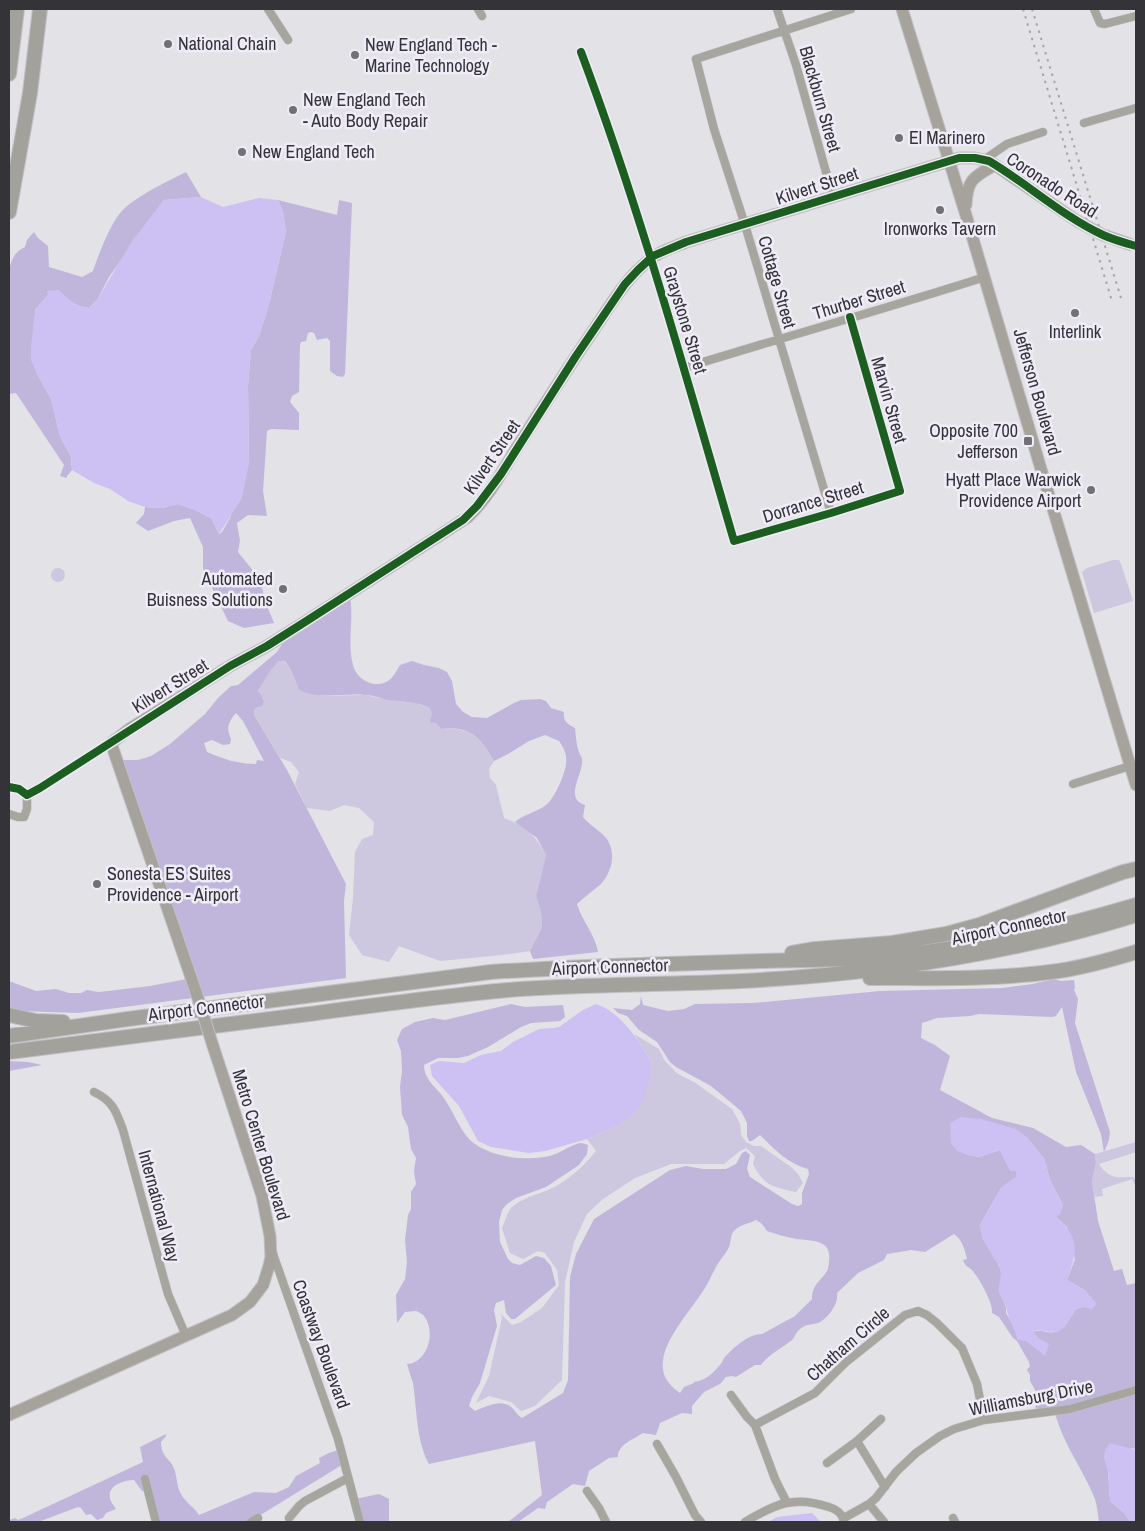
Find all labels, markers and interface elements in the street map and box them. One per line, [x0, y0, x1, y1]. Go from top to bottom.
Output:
place label: National Chain [178, 31, 276, 56]
place label: New England Tech - Marine Technology [365, 32, 497, 78]
marker: National Chain [162, 38, 174, 50]
street label: Blackburn Street [793, 43, 848, 155]
marker: New England Tech - Marine Technology [349, 49, 361, 61]
place label: New England Tech - Auto Body Repair [303, 87, 428, 133]
marker: New England Tech - Auto Body Repair [287, 104, 299, 116]
place label: El Marinero [909, 125, 985, 150]
marker: El Marinero [893, 132, 905, 144]
place label: New England Tech [252, 139, 375, 164]
marker: New England Tech [236, 146, 248, 158]
street label: Coronado Road [1002, 146, 1103, 223]
street label: Kilvert Street [772, 160, 861, 211]
marker: Ironworks Tavern [934, 204, 946, 216]
place label: Ironworks Tavern [884, 216, 996, 241]
street label: Cottage Street [752, 233, 803, 331]
street label: Graystone Street [657, 263, 714, 377]
street label: Thurber Street [810, 274, 908, 325]
marker: Interlink [1069, 307, 1081, 319]
place label: Interlink [1049, 319, 1102, 344]
street label: Jefferson Boulevard [1007, 325, 1068, 458]
street label: Marvin Street [865, 354, 914, 446]
street label: Kilvert Street [457, 414, 526, 499]
place label: Opposite 700 Jefferson [929, 418, 1018, 464]
marker: Opposite 700 Jefferson [1022, 435, 1034, 447]
place label: Hyatt Place Warwick Providence Airport [945, 467, 1082, 513]
street label: Dorrance Street [759, 474, 866, 529]
marker: Hyatt Place Warwick Providence Airport [1085, 484, 1097, 496]
place label: Automated Buisness Solutions [147, 566, 273, 612]
marker: Automated Buisness Solutions [277, 583, 289, 595]
street label: Kilvert Street [127, 652, 213, 719]
place label: Sonesta ES Suites Providence - Airport [107, 861, 238, 907]
marker: Sonesta ES Suites Providence - Airport [91, 878, 103, 890]
street label: Airport Connector [948, 902, 1069, 951]
street label: Airport Connector [550, 952, 669, 981]
street label: Airport Connector [146, 988, 265, 1027]
street label: Metro Center Boulevard [227, 1066, 296, 1223]
street label: International Way [133, 1147, 187, 1265]
street label: Coastway Boulevard [287, 1276, 356, 1412]
street label: Chatham Circle [801, 1301, 895, 1387]
street label: Williamsburg Drive [967, 1373, 1095, 1422]

